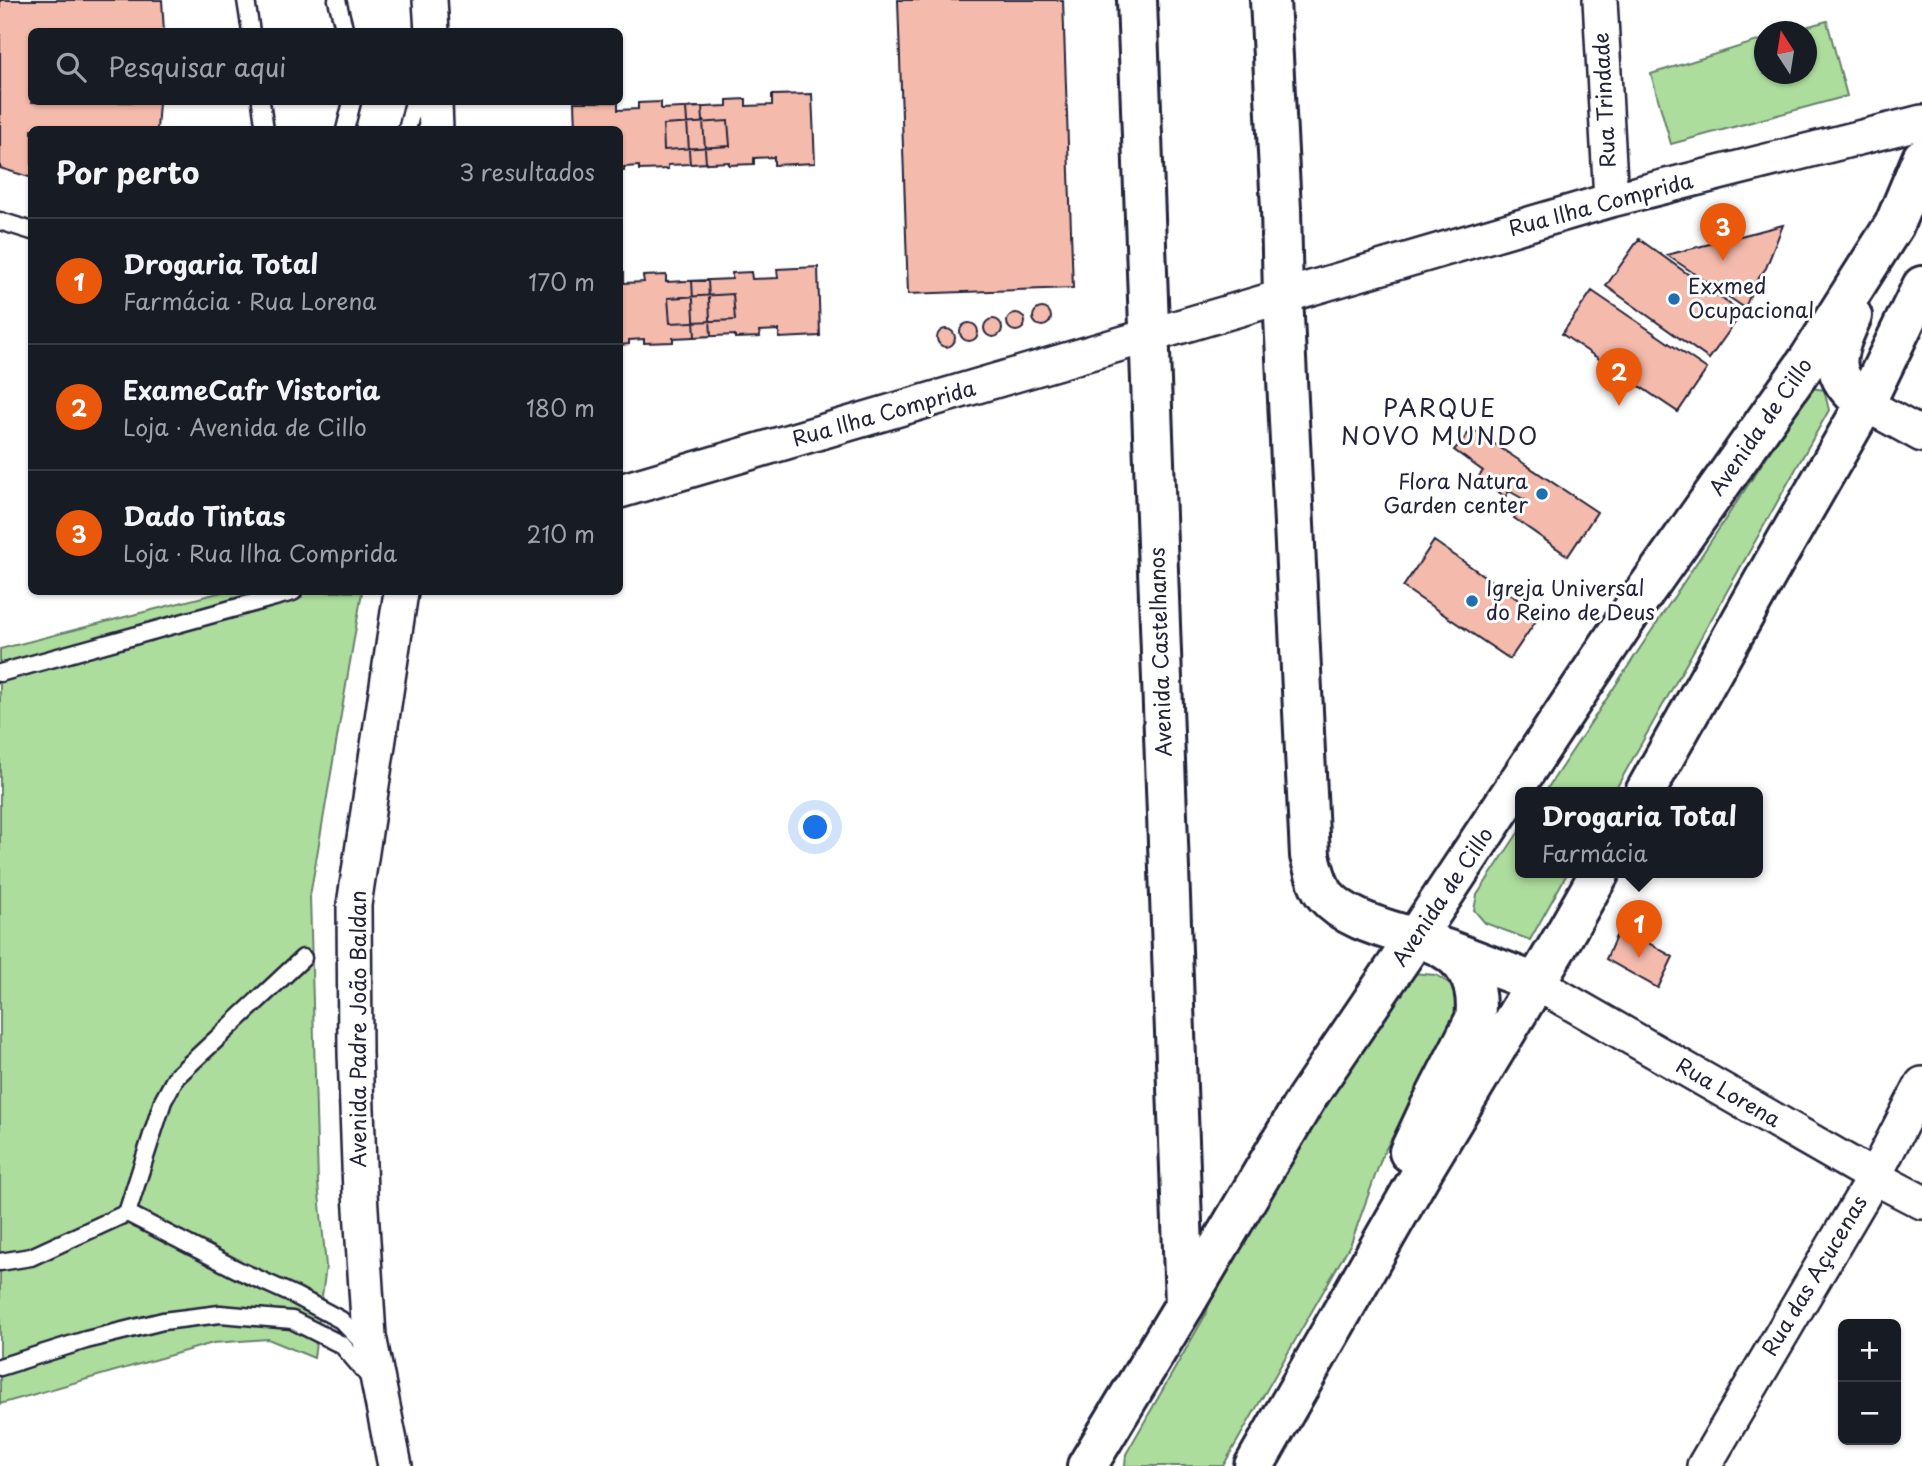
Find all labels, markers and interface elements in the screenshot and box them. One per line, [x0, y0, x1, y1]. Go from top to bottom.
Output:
north arrow [1754, 21, 1817, 84]
search box [28, 28, 623, 105]
street label: Rua Trindade [1583, 32, 1623, 169]
text: Pesquisar aqui [108, 47, 286, 86]
icon: search [52, 48, 90, 86]
text: Por perto [56, 149, 199, 194]
text: 3 resultados [459, 154, 595, 189]
street label: Rua Ilha Comprida [1505, 163, 1697, 243]
pin: 3 [1700, 203, 1746, 261]
text: Drogaria Total [123, 244, 318, 283]
text: 1 [74, 264, 85, 299]
text: 170 m [528, 264, 595, 299]
place label: Exxmed Ocupacional [1688, 269, 1814, 325]
text: Farmácia · Rua Lorena [123, 283, 376, 318]
marker: Exxmed Ocupacional [1666, 291, 1682, 307]
pin: 2 [1596, 348, 1642, 406]
street label: Avenida de Cillo [1700, 350, 1819, 501]
text: ExameCafr Vistoria [123, 370, 380, 409]
street label: Rua Ilha Comprida [788, 370, 980, 454]
district label: PARQUE NOVO MUNDO [1341, 389, 1539, 453]
text: 2 [71, 390, 87, 425]
text: 180 m [526, 390, 595, 425]
text: Loja · Avenida de Cillo [123, 409, 367, 444]
place label: Flora Natura Garden center [1383, 464, 1528, 520]
marker: Flora Natura Garden center [1534, 486, 1550, 502]
text: Dado Tintas [123, 496, 286, 535]
text: 3 [71, 516, 87, 551]
text: 210 m [527, 516, 595, 551]
text: Loja · Rua Ilha Comprida [123, 535, 397, 570]
street label: Avenida Castelhanos [1139, 547, 1179, 757]
place label: Igreja Universal do Reino de Deus [1486, 571, 1655, 627]
marker: Igreja Universal do Reino de Deus [1464, 593, 1480, 609]
popup [1515, 787, 1763, 878]
text: Drogaria Total [1541, 796, 1737, 835]
your location [798, 810, 832, 844]
street label: Avenida de Cillo [1383, 820, 1500, 972]
text: Farmácia [1541, 835, 1648, 870]
street label: Avenida Padre João Baldan [341, 890, 373, 1168]
pin: 1 [1616, 900, 1662, 958]
street label: Rua Lorena [1671, 1048, 1787, 1134]
street label: Rua das Açucenas [1753, 1189, 1874, 1361]
map controls [1838, 1319, 1901, 1445]
button: + [1838, 1319, 1901, 1382]
button: − [1838, 1382, 1901, 1445]

